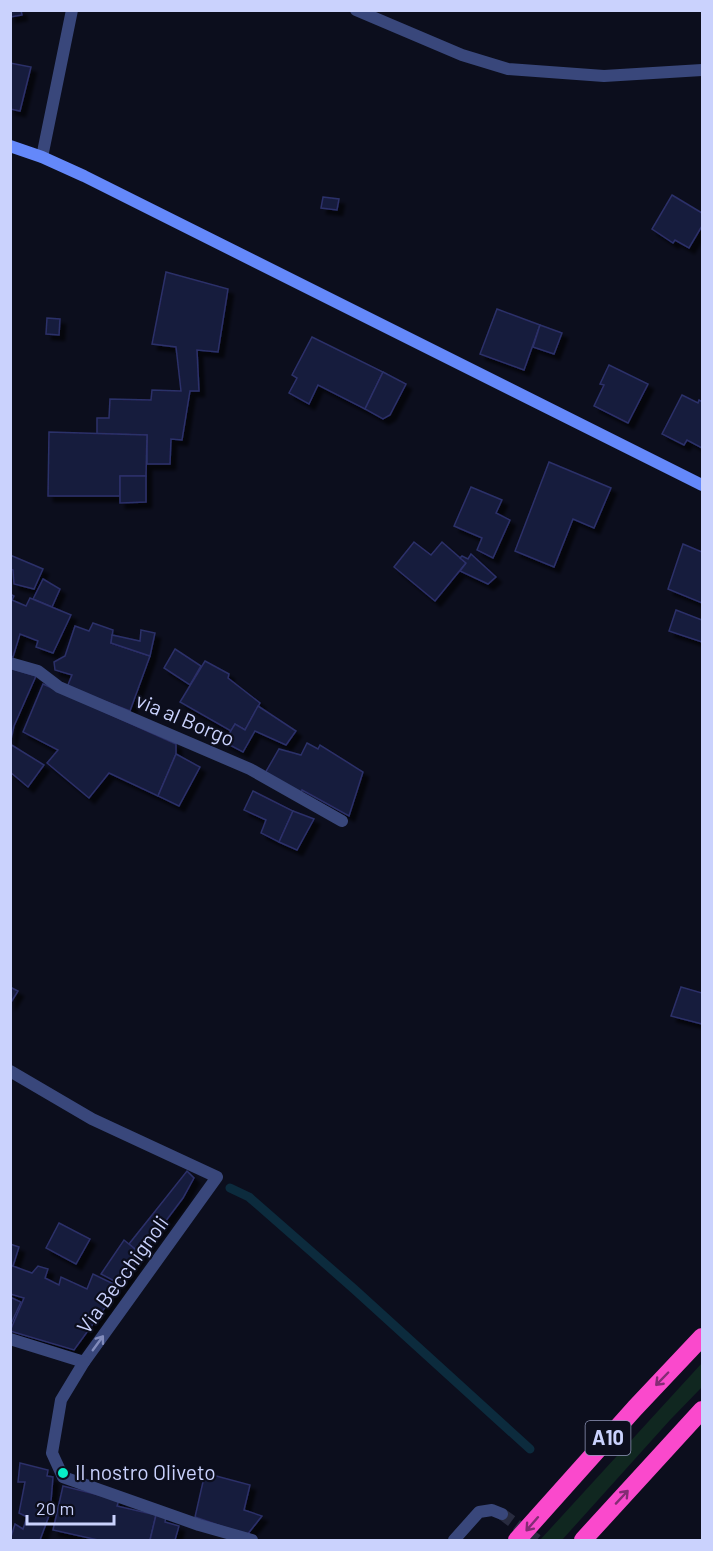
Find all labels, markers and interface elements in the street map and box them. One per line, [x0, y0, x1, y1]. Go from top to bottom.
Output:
street label: via al Borgo [133, 687, 239, 751]
street label: Via Becchignoli [71, 1210, 173, 1338]
one-way arrow [92, 1336, 104, 1352]
one-way arrow [655, 1372, 669, 1387]
road number: A10 [586, 1421, 630, 1455]
place label: Il nostro Oliveto [75, 1459, 216, 1484]
marker: Il nostro Oliveto [56, 1466, 70, 1480]
scale bar [27, 1488, 114, 1526]
one-way arrow [615, 1490, 629, 1505]
text: 20 m [36, 1497, 74, 1519]
one-way arrow [525, 1516, 538, 1532]

